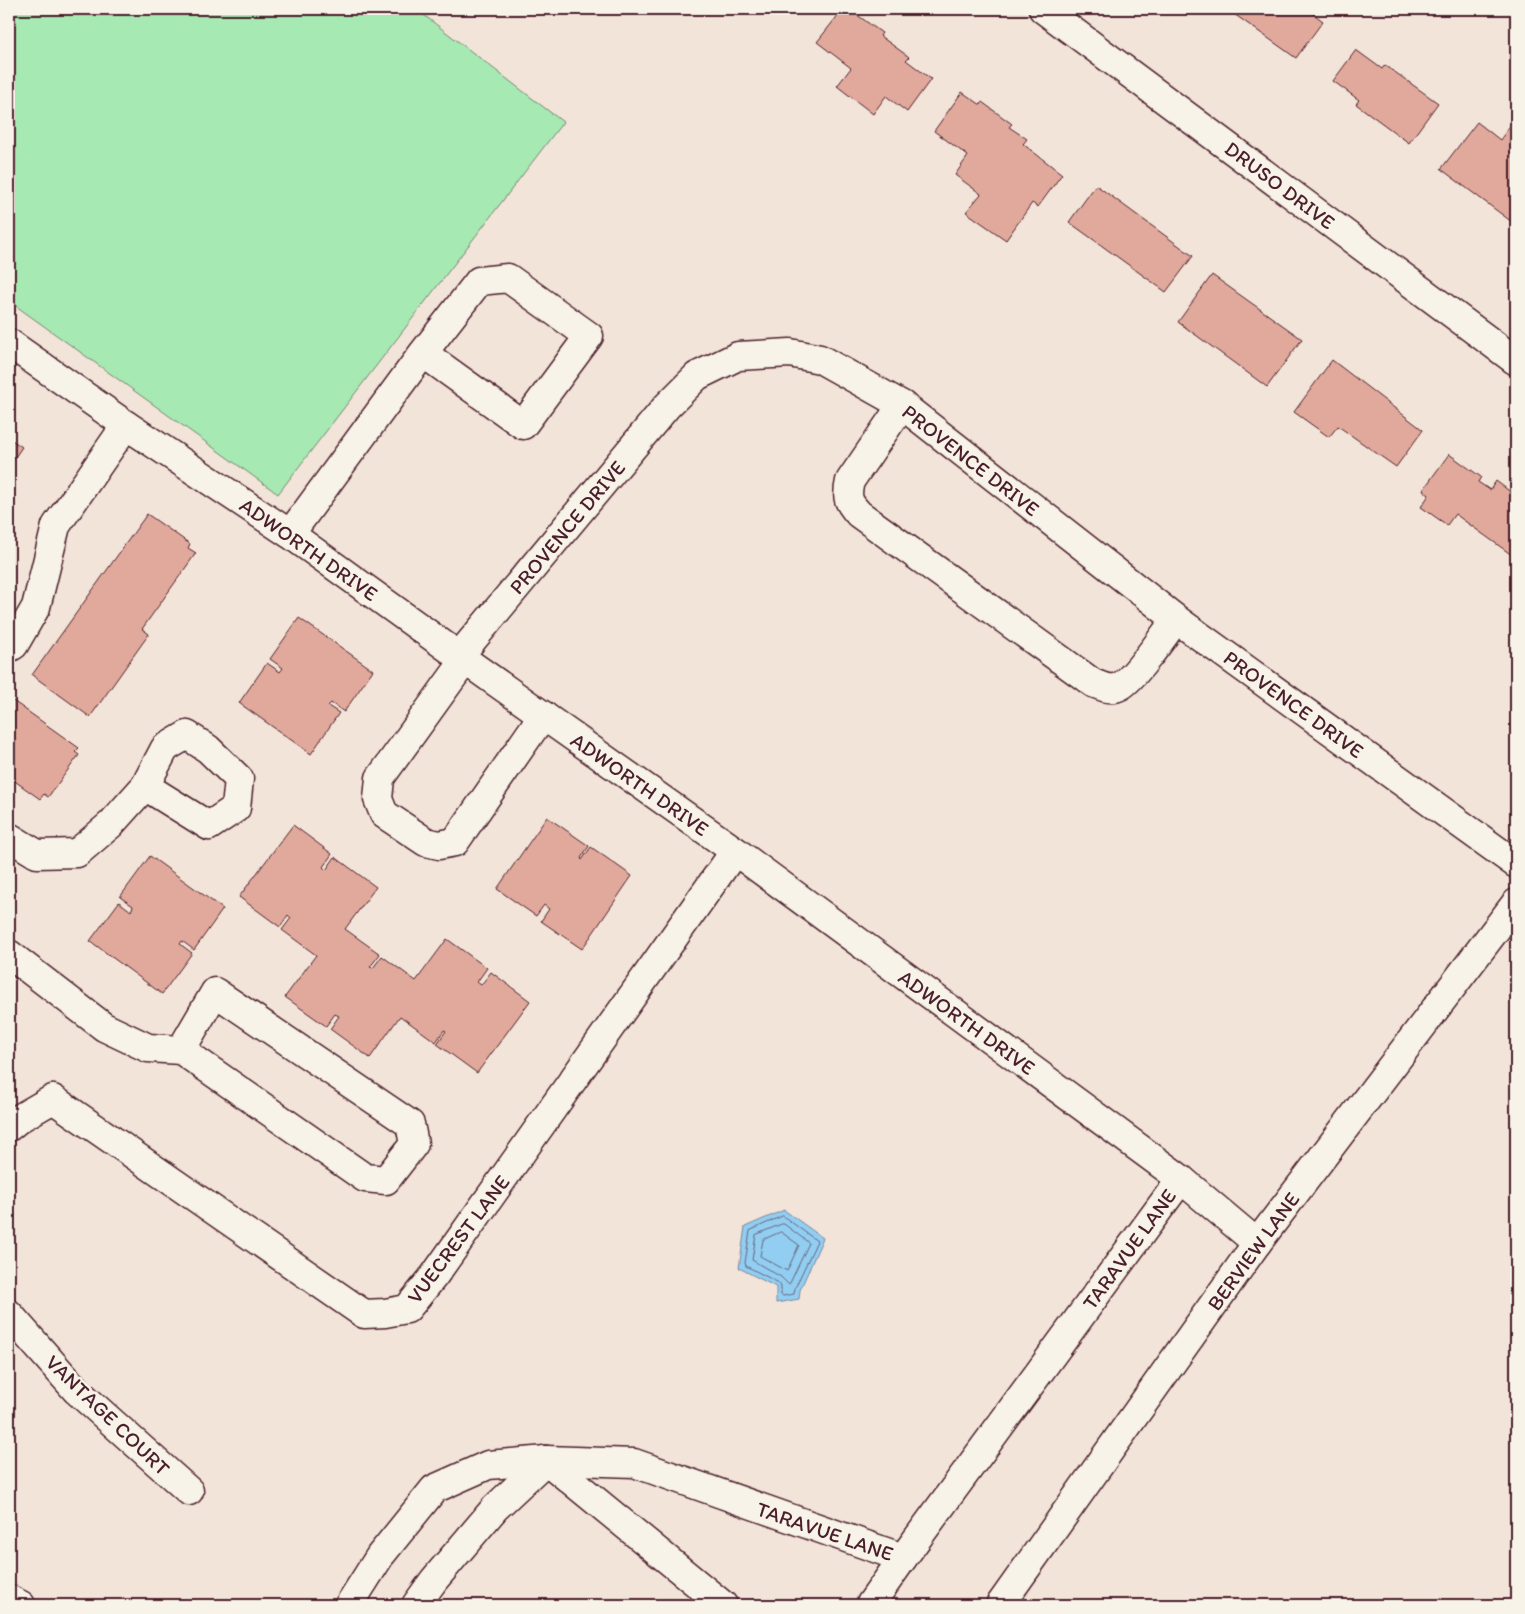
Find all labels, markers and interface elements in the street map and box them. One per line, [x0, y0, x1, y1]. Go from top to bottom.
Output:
street label: DRUSO DRIVE [1220, 136, 1340, 234]
street label: PROVENCE DRIVE [898, 399, 1045, 521]
street label: PROVENCE DRIVE [504, 455, 630, 599]
street label: ADWORTH DRIVE [235, 492, 383, 606]
street label: PROVENCE DRIVE [1219, 645, 1369, 763]
street label: ADWORTH DRIVE [566, 727, 714, 841]
street label: ADWORTH DRIVE [894, 964, 1040, 1080]
street label: VUECREST LANE [402, 1170, 515, 1308]
street label: TARAVUE LANE [1077, 1184, 1181, 1314]
street label: BERVIEW LANE [1202, 1187, 1304, 1315]
street label: VANTAGE COURT [41, 1349, 175, 1481]
street label: TARAVUE LANE [753, 1496, 897, 1566]

